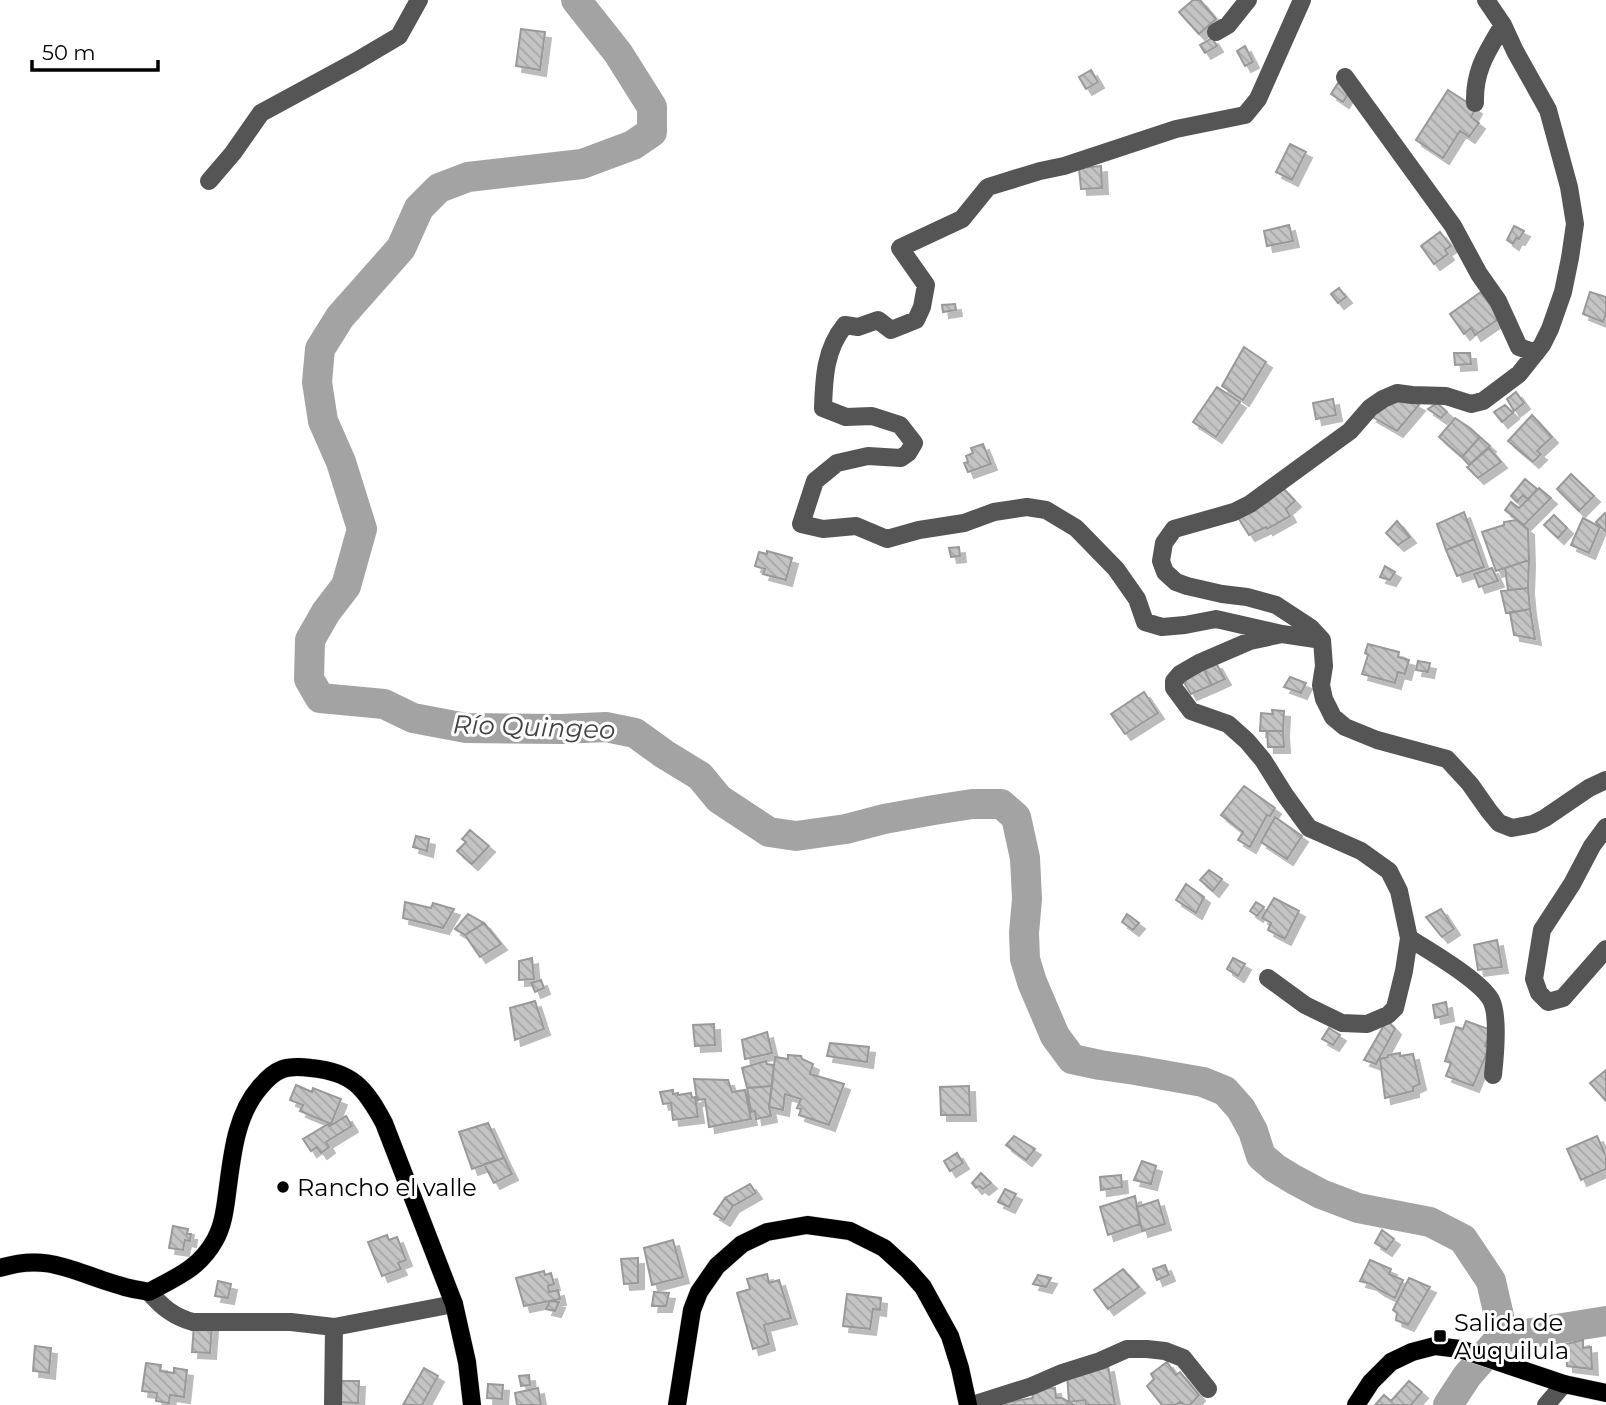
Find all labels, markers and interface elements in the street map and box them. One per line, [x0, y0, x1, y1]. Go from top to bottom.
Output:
scale bar [32, 28, 158, 72]
text: 50 m [42, 40, 96, 65]
water label: Río Quingeo [452, 708, 616, 746]
place label: Rancho el valle [297, 1173, 477, 1202]
marker: Rancho el valle [275, 1179, 291, 1195]
place label: Salida de Auquilula [1454, 1308, 1569, 1365]
marker: Salida de Auquilula [1432, 1328, 1448, 1344]

